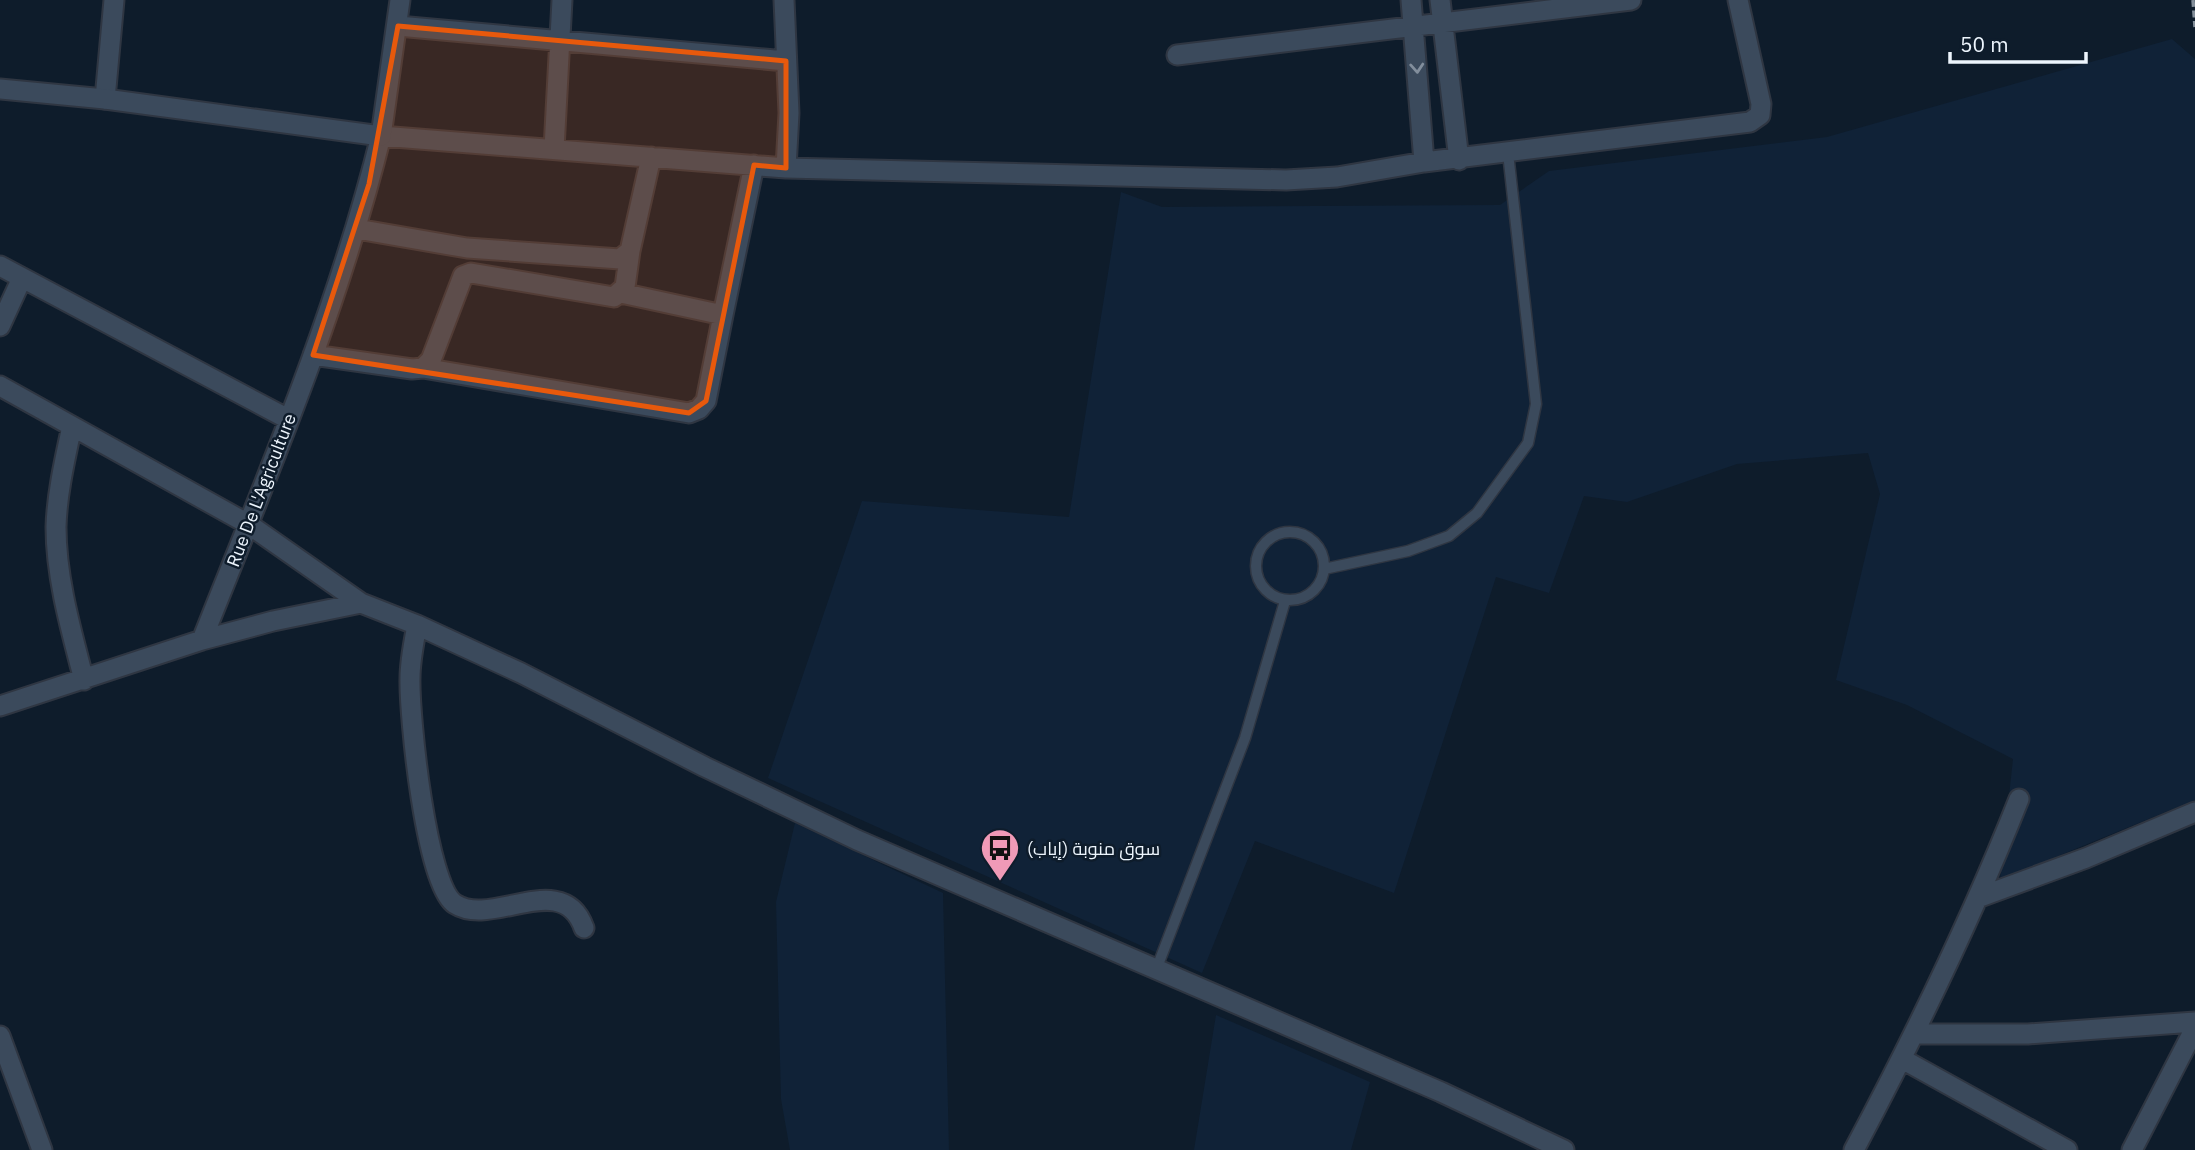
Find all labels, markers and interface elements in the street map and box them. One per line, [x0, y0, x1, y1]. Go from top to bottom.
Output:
scale bar [1950, 21, 2086, 65]
text: 50 m [1960, 30, 2009, 58]
one-way arrow [1409, 63, 1424, 74]
street label: Rue De L'Agriculture [221, 410, 301, 570]
bus stop icon: سوق منوبة (إياب) [979, 827, 1021, 882]
place label: سوق منوبة (إياب) [1027, 837, 1160, 861]

